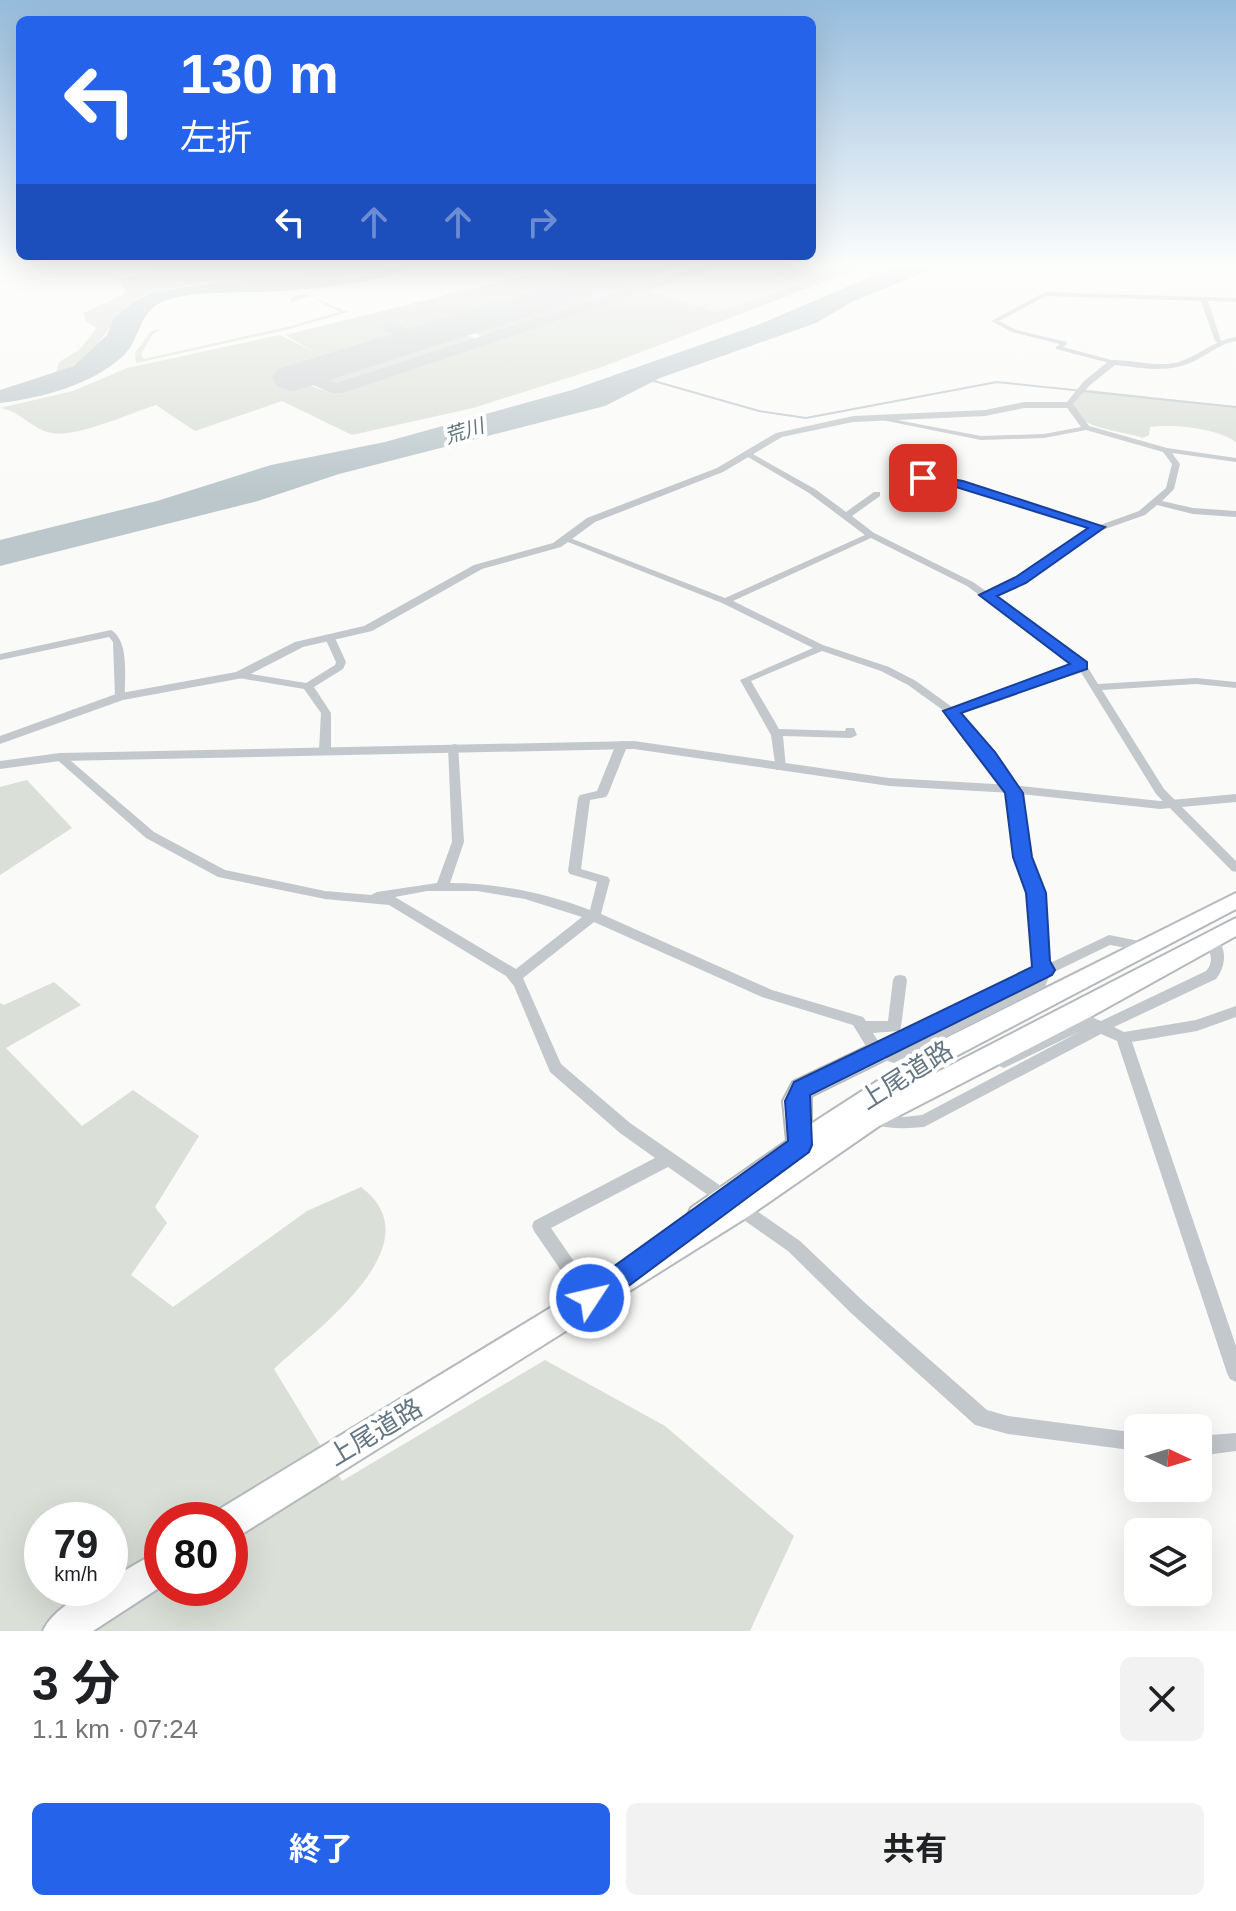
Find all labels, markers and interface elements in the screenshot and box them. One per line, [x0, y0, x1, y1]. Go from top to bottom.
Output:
text: 130 m [180, 42, 339, 105]
icon: left [48, 48, 152, 152]
text: 左折 [180, 117, 252, 158]
icon: left [268, 200, 312, 244]
icon: ahead [352, 200, 396, 244]
icon: ahead [436, 200, 480, 244]
icon: right [520, 200, 564, 244]
water label: 荒川 [442, 414, 488, 448]
pin [889, 444, 957, 512]
icon: arrive [901, 456, 945, 500]
street label: 上尾道路 [854, 1035, 958, 1115]
position arrow [548, 1256, 632, 1340]
street label: 上尾道路 [323, 1392, 427, 1472]
north arrow [1124, 1414, 1212, 1502]
map controls [1124, 1414, 1212, 1606]
speed limit sign: 80 [144, 1502, 248, 1606]
button: layers [1124, 1518, 1212, 1606]
text: 79 [54, 1522, 98, 1566]
text: km/h [54, 1563, 98, 1585]
text: 3 分 [32, 1657, 120, 1710]
button: close [1120, 1657, 1204, 1741]
text: 1.1 km · 07:24 [32, 1714, 198, 1744]
button: 終了 [32, 1803, 610, 1895]
button: 共有 [626, 1803, 1204, 1895]

